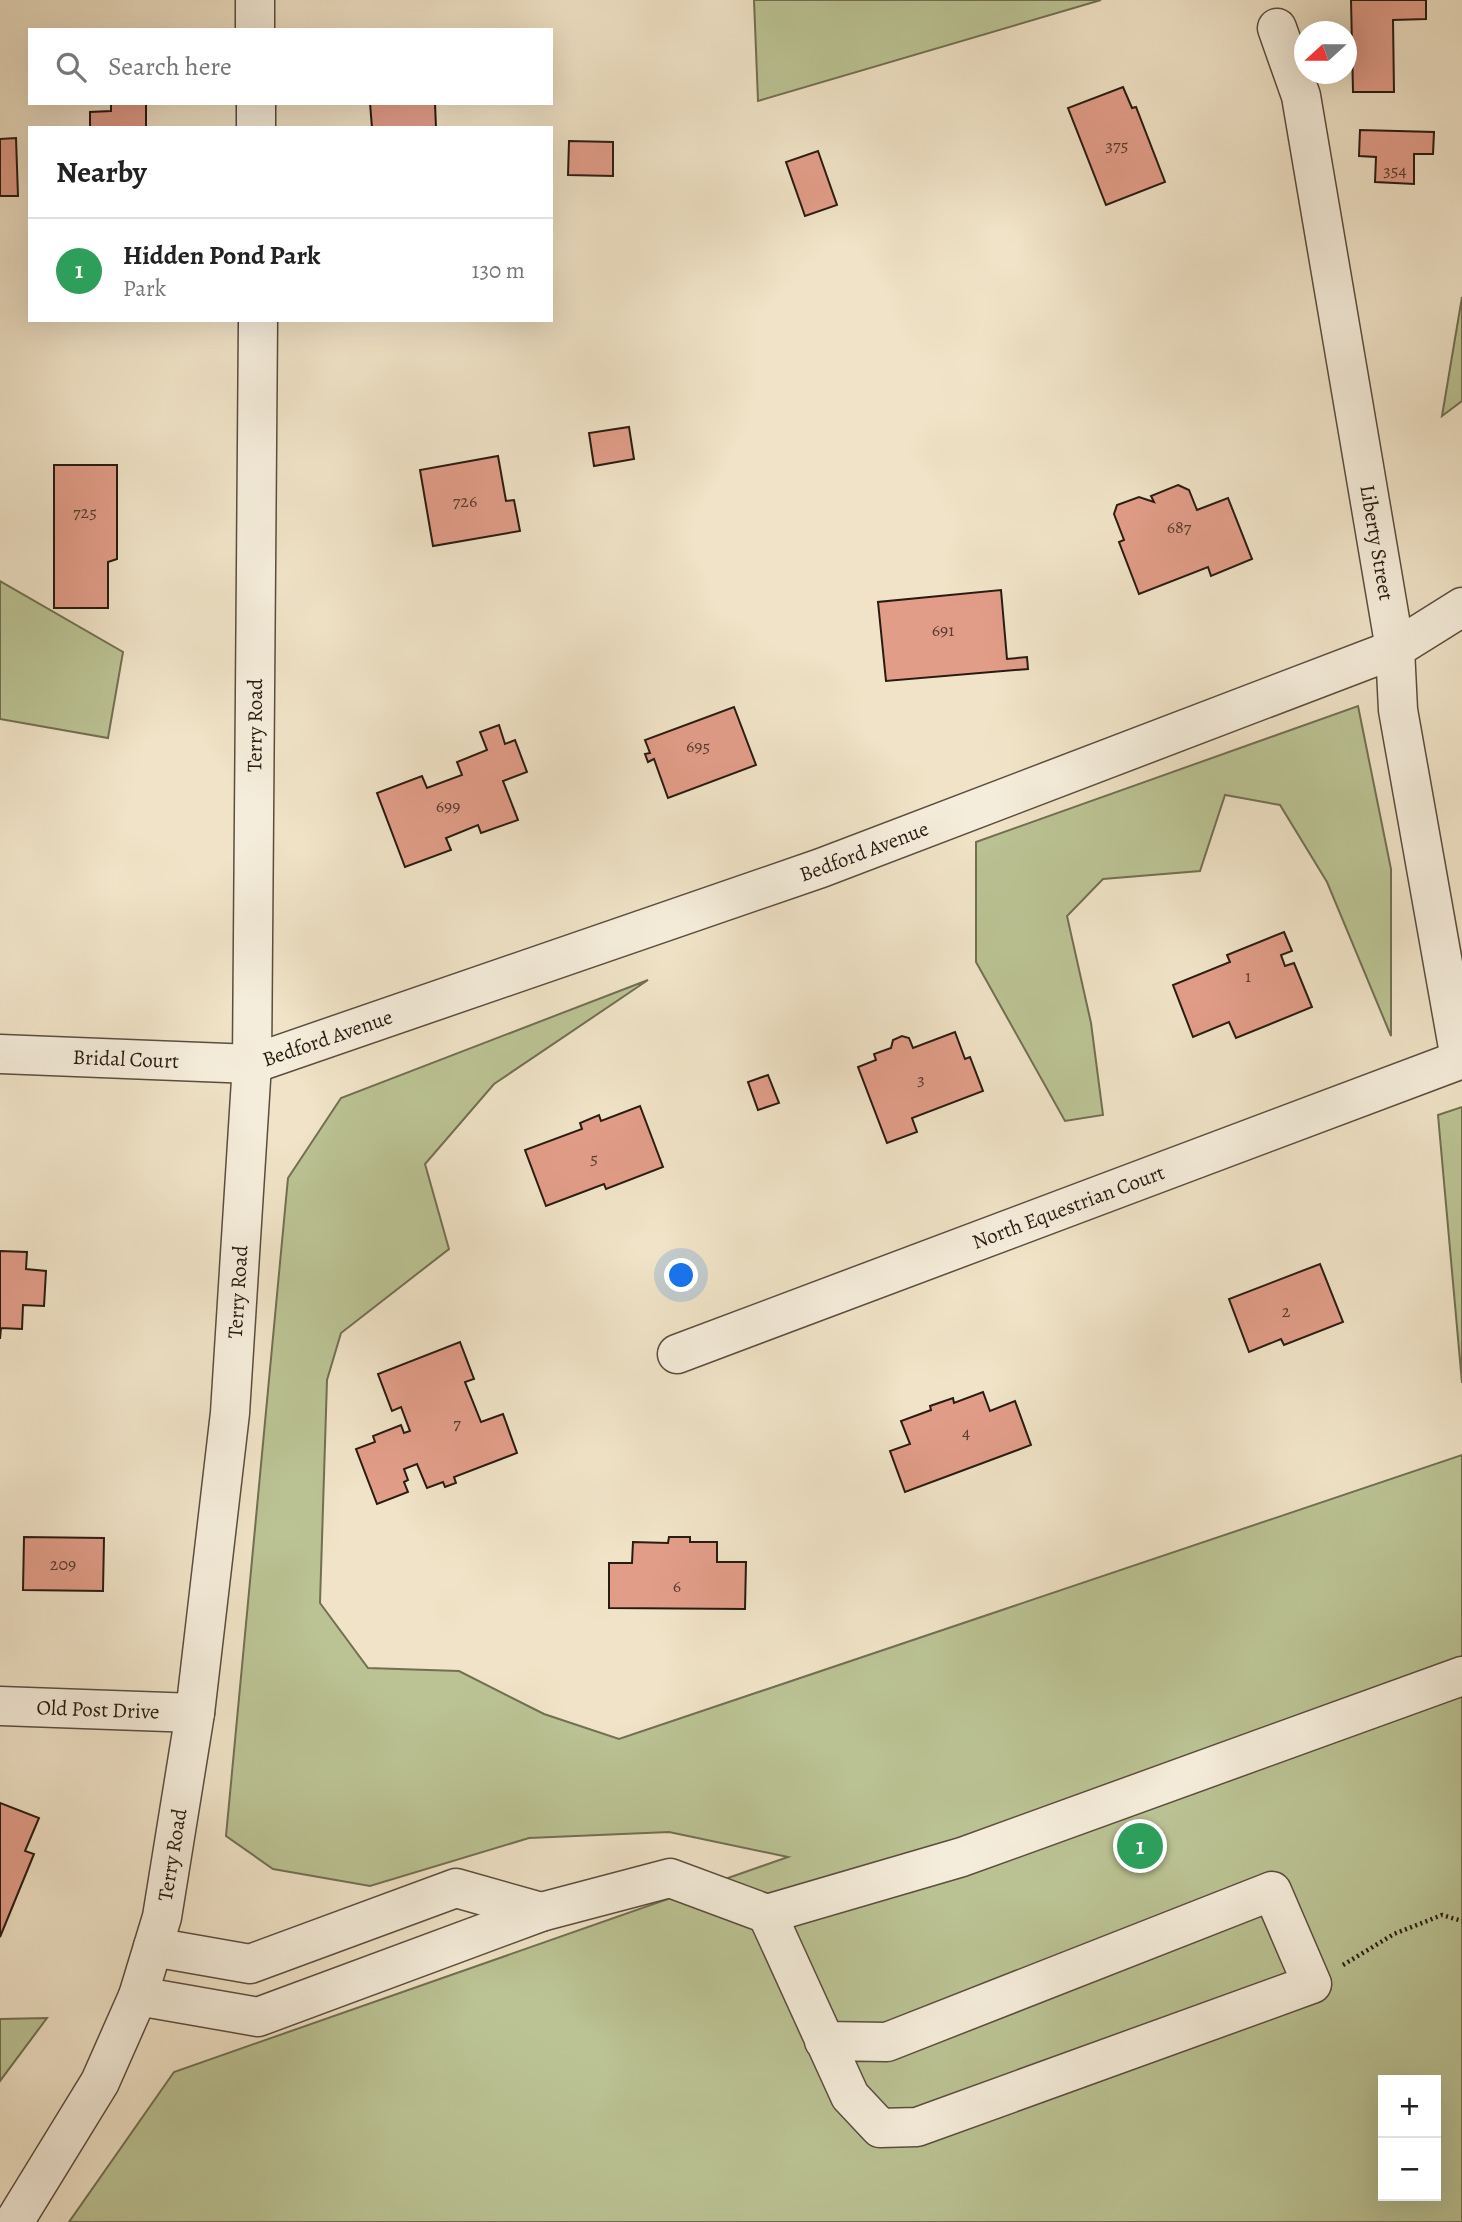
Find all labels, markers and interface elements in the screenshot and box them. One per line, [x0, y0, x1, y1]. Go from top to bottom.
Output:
north arrow [1294, 21, 1357, 84]
search box [28, 28, 553, 105]
icon: search [52, 48, 90, 86]
text: Search here [108, 49, 232, 84]
house number: 375 [1106, 133, 1128, 157]
text: Nearby [56, 152, 147, 192]
house number: 354 [1383, 158, 1407, 182]
text: Hidden Pond Park [123, 238, 320, 273]
text: 1 [75, 255, 83, 286]
text: 130 m [472, 255, 525, 286]
text: Park [123, 273, 166, 304]
street label: Liberty Street [1353, 483, 1401, 603]
house number: 726 [453, 489, 477, 513]
house number: 725 [73, 500, 97, 524]
house number: 687 [1167, 515, 1192, 539]
house number: 691 [932, 618, 954, 642]
street label: Terry Road [240, 678, 269, 772]
house number: 695 [686, 734, 710, 758]
house number: 699 [436, 794, 460, 818]
street label: Bedford Avenue [796, 814, 932, 888]
house number: 1 [1245, 964, 1251, 988]
street label: Bedford Avenue [259, 1003, 396, 1073]
street label: Bridal Court [72, 1043, 180, 1075]
house number: 3 [917, 1067, 925, 1091]
house number: 5 [590, 1146, 598, 1170]
street label: North Equestrian Court [968, 1158, 1169, 1256]
street label: Terry Road [221, 1244, 255, 1339]
your location [664, 1258, 698, 1292]
house number: 2 [1282, 1299, 1291, 1323]
house number: 7 [453, 1411, 461, 1435]
house number: 4 [962, 1420, 970, 1444]
house number: 209 [50, 1552, 76, 1576]
house number: 6 [673, 1574, 681, 1598]
street label: Old Post Drive [36, 1693, 160, 1726]
street label: Terry Road [151, 1806, 193, 1903]
pin: 1 [1117, 1820, 1163, 1872]
map controls [1378, 2075, 1441, 2201]
button: + [1378, 2075, 1441, 2138]
button: − [1378, 2138, 1441, 2201]

